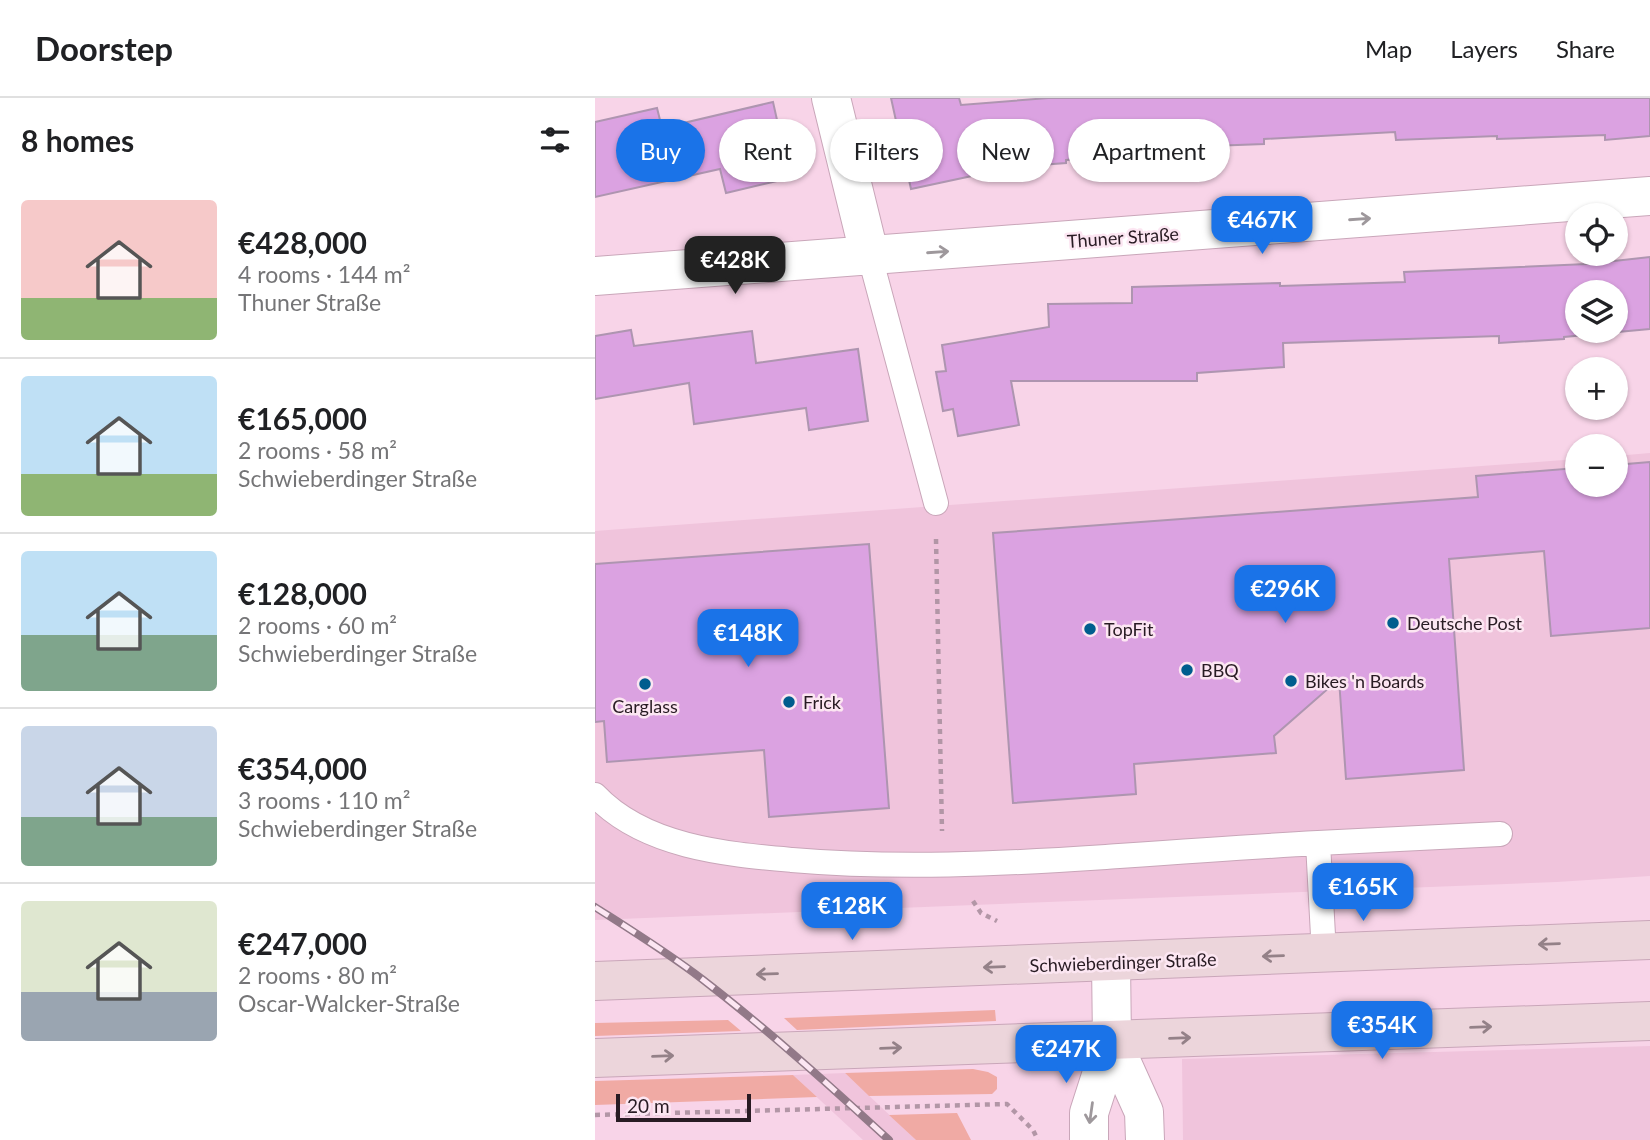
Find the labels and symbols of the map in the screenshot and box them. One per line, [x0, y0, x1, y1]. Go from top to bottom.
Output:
pin: €467K [1213, 197, 1311, 256]
one-way arrow [1348, 212, 1371, 225]
street label: Thuner Straße [1066, 222, 1180, 252]
pin: €428K [686, 236, 784, 296]
one-way arrow [926, 245, 949, 258]
pin: €296K [1236, 566, 1334, 625]
pin: €148K [699, 610, 797, 669]
place label: Deutsche Post [1407, 612, 1522, 634]
marker: Deutsche Post [1385, 615, 1401, 631]
place label: TopFit [1104, 618, 1154, 640]
marker: TopFit [1082, 621, 1098, 637]
place label: BBQ [1201, 659, 1239, 681]
marker: BBQ [1179, 662, 1195, 678]
place label: Bikes 'n Boards [1305, 670, 1425, 692]
marker: Bikes 'n Boards [1283, 673, 1299, 689]
marker: Carglass [637, 676, 653, 692]
place label: Frick [803, 691, 842, 713]
marker: Frick [781, 694, 797, 710]
place label: Carglass [612, 695, 678, 717]
pin: €165K [1314, 864, 1412, 923]
pin: €128K [803, 882, 901, 942]
one-way arrow [1538, 938, 1561, 951]
street label: Schwieberdinger Straße [1029, 948, 1217, 976]
one-way arrow [1262, 949, 1285, 963]
one-way arrow [983, 960, 1006, 973]
one-way arrow [756, 968, 779, 981]
pin: €354K [1333, 1002, 1431, 1061]
one-way arrow [1469, 1021, 1492, 1034]
pin: €247K [1017, 1026, 1115, 1085]
one-way arrow [1168, 1032, 1191, 1045]
one-way arrow [879, 1042, 902, 1055]
one-way arrow [651, 1049, 674, 1062]
scale bar [616, 1091, 751, 1123]
one-way arrow [1084, 1101, 1097, 1124]

